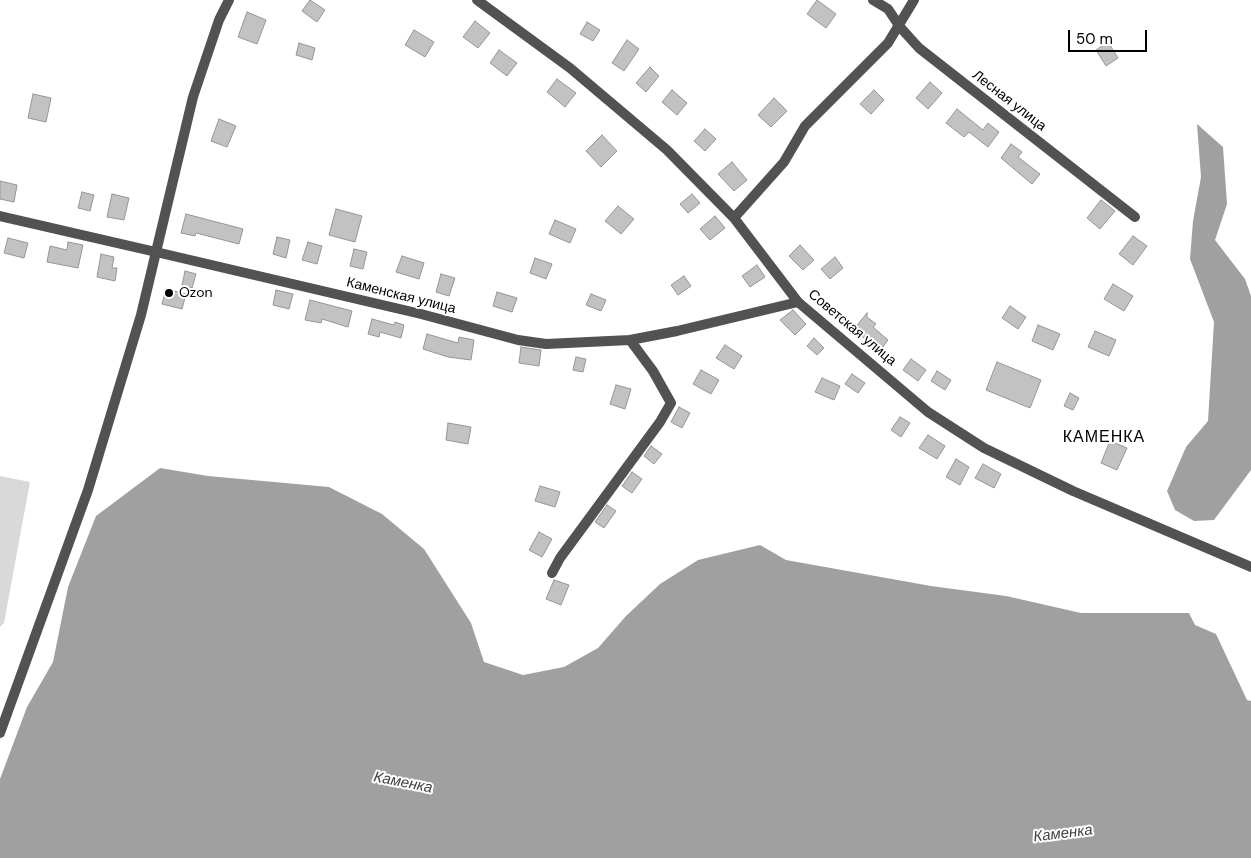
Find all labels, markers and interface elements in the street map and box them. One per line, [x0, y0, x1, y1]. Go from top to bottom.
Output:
scale bar [1071, 20, 1150, 52]
text: 50 m [1076, 29, 1113, 49]
street label: Лесная улица [969, 67, 1049, 135]
street label: Каменская улица [345, 274, 457, 318]
place label: Ozon [179, 285, 213, 301]
street label: Советская улица [805, 286, 899, 370]
marker: Ozon [163, 287, 175, 299]
district label: КАМЕНКА [1062, 428, 1146, 448]
water label: Каменка [372, 768, 434, 798]
water label: Каменка [1032, 821, 1094, 847]

